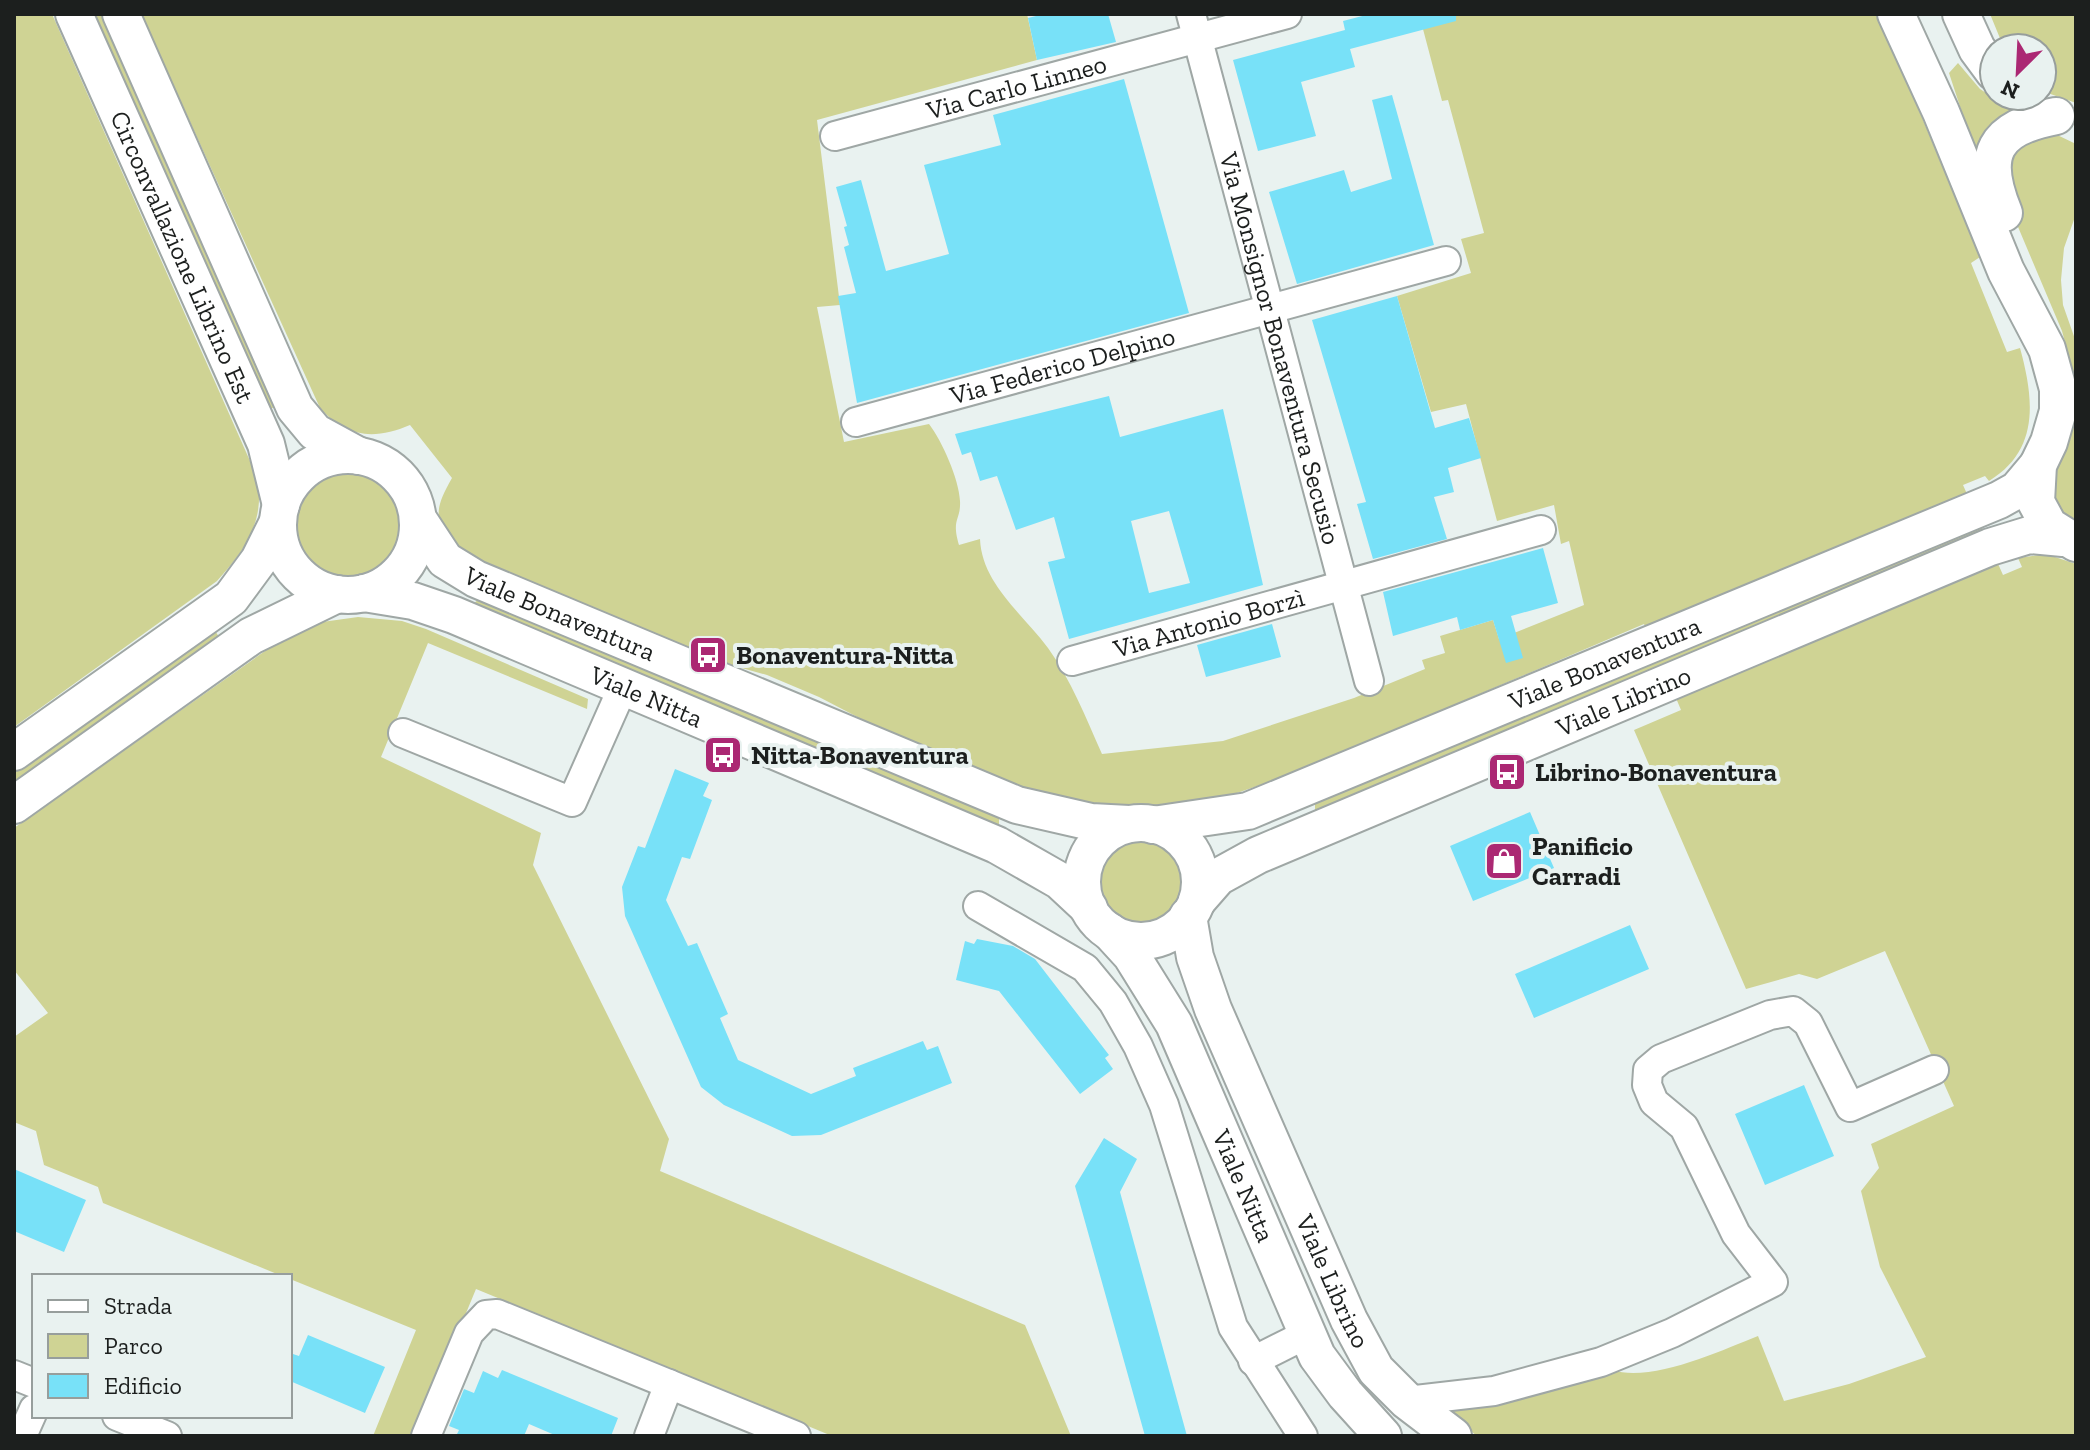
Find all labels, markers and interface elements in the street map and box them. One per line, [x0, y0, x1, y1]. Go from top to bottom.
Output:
north arrow [1978, 32, 2058, 112]
street label: Via Carlo Linneo [922, 47, 1110, 127]
text: N [1997, 74, 2023, 106]
street label: Circonvallazione Librino Est [103, 106, 262, 408]
street label: Via Monsignor Bonaventura Secusio [1212, 148, 1348, 548]
street label: Via Federico Delpino [946, 320, 1178, 412]
street label: Viale Bonaventura [457, 559, 661, 668]
street label: Via Antonio Borzì [1109, 581, 1308, 665]
street label: Viale Bonaventura [1503, 609, 1706, 718]
bus stop icon: Bonaventura-Nitta [687, 634, 729, 676]
place label: Bonaventura-Nitta [736, 639, 954, 671]
street label: Viale Nitta [584, 658, 708, 735]
street label: Viale Librino [1550, 659, 1696, 744]
bus stop icon: Nitta-Bonaventura [702, 734, 744, 776]
place label: Nitta-Bonaventura [751, 739, 969, 771]
bus stop icon: Librino-Bonaventura [1486, 751, 1528, 793]
place label: Librino-Bonaventura [1535, 756, 1777, 788]
place label: Panificio Carradi [1532, 830, 1633, 892]
shop icon: Panificio Carradi [1483, 840, 1525, 882]
street label: Viale Nitta [1205, 1124, 1282, 1247]
street label: Viale Librino [1288, 1209, 1377, 1354]
legend [32, 1274, 292, 1418]
text: Strada [104, 1291, 173, 1320]
text: Parco [104, 1331, 163, 1360]
text: Edificio [104, 1371, 182, 1400]

